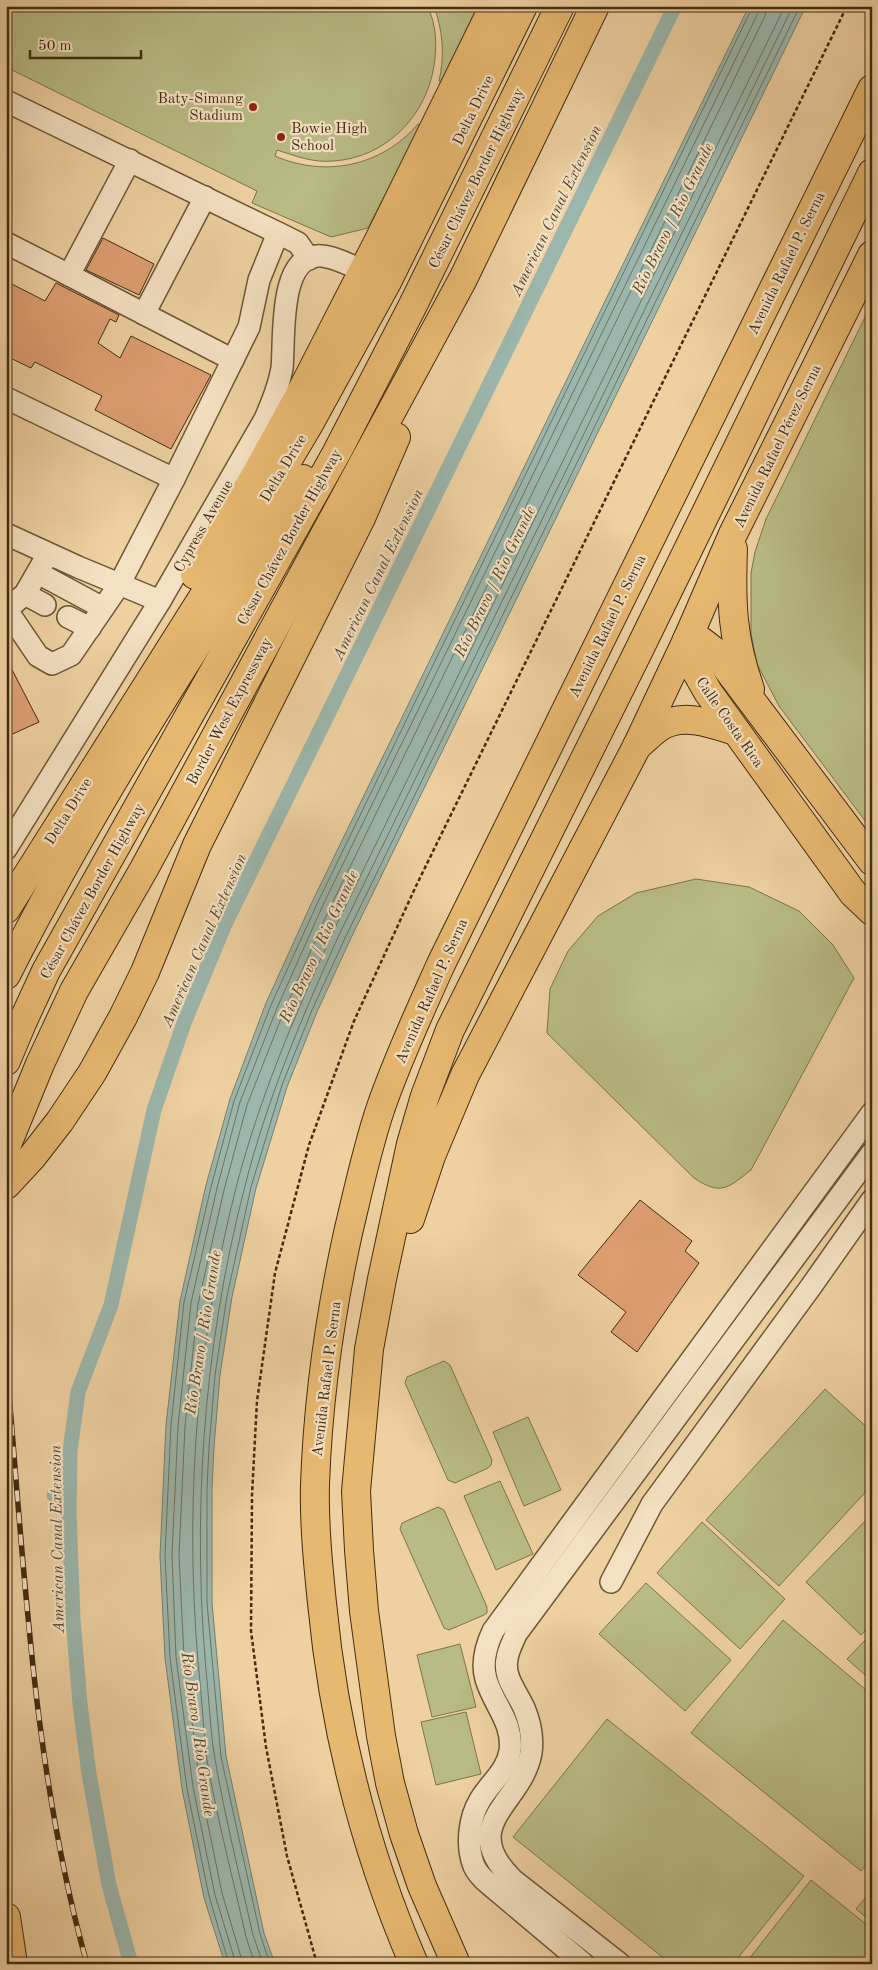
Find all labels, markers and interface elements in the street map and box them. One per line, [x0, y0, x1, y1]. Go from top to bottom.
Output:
scale bar [30, 28, 141, 60]
text: 50 m [38, 39, 72, 54]
street label: Delta Drive [451, 73, 498, 148]
street label: César Chávez Border Highway [427, 86, 528, 271]
place label: Baty-Simang Stadium [158, 92, 243, 124]
marker: Baty-Simang Stadium [247, 101, 259, 113]
place label: Bowie High School [291, 122, 367, 154]
water label: American Canal Extension [508, 123, 605, 300]
marker: Bowie High School [275, 131, 287, 143]
water label: Río Bravo / Rio Grande [630, 140, 718, 298]
street label: Avenida Rafael P. Serna [746, 189, 829, 337]
street label: Avenida Rafael Pérez Serna [732, 362, 825, 531]
street label: Delta Drive [258, 432, 310, 505]
street label: César Chávez Border Highway [236, 447, 345, 628]
street label: Cypress Avenue [172, 478, 237, 575]
water label: American Canal Extension [330, 487, 427, 664]
water label: Río Bravo / Rio Grande [452, 503, 540, 661]
street label: Avenida Rafael P. Serna [567, 552, 650, 700]
street label: Border West Expressway [185, 635, 276, 788]
street label: Calle Costa Rica [692, 675, 766, 771]
street label: Delta Drive [43, 776, 96, 848]
street label: César Chávez Border Highway [39, 801, 148, 982]
water label: American Canal Extension [159, 852, 250, 1031]
water label: Río Bravo / Rio Grande [277, 868, 362, 1026]
street label: Avenida Rafael P. Serna [394, 916, 471, 1066]
water label: Río Bravo / Rio Grande [183, 1249, 225, 1417]
street label: Avenida Rafael P. Serna [310, 1300, 345, 1458]
water label: American Canal Extension [48, 1445, 68, 1634]
water label: Río Bravo / Rio Grande [177, 1650, 217, 1818]

